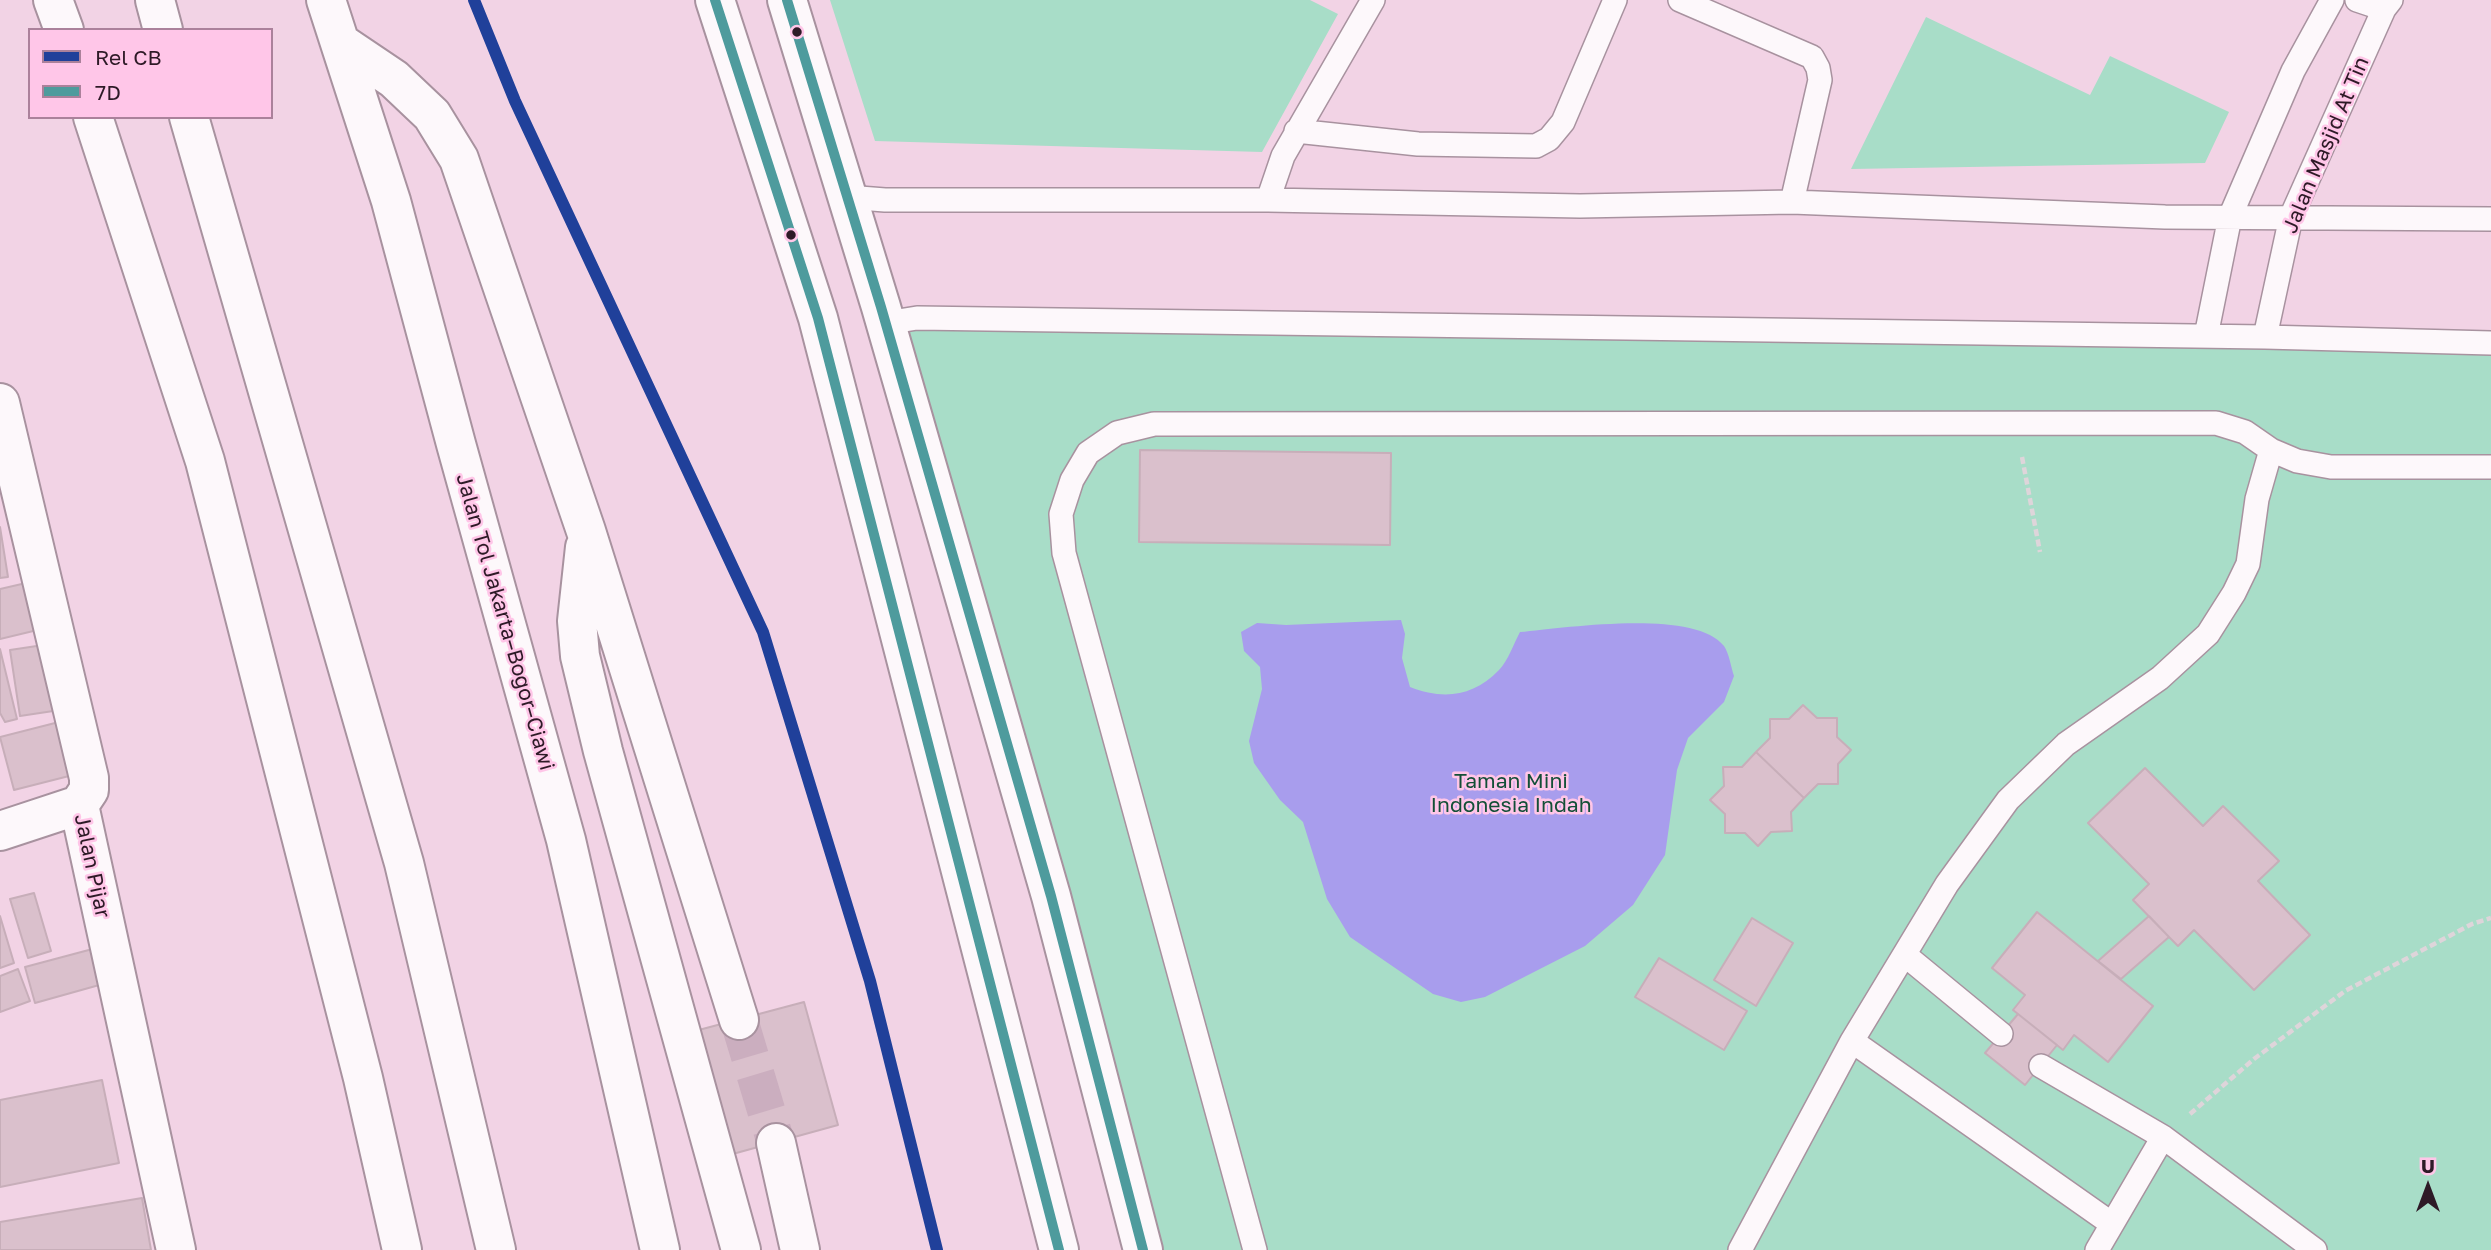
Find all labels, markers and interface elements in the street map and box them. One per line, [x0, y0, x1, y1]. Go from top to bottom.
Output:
unlabelled marker [790, 25, 804, 39]
legend [28, 28, 273, 119]
text: Rel CB [95, 44, 162, 70]
street label: Jalan Masjid At Tin [2277, 53, 2375, 237]
text: 7D [95, 79, 121, 105]
unlabelled marker [784, 228, 798, 242]
street label: Jalan Tol Jakarta–Bogor–Ciawi [451, 471, 559, 773]
park label: Taman Mini Indonesia Indah [1430, 768, 1592, 818]
street label: Jalan Pijar [69, 812, 115, 920]
north arrow [2393, 1152, 2463, 1222]
text: U [2421, 1154, 2435, 1177]

